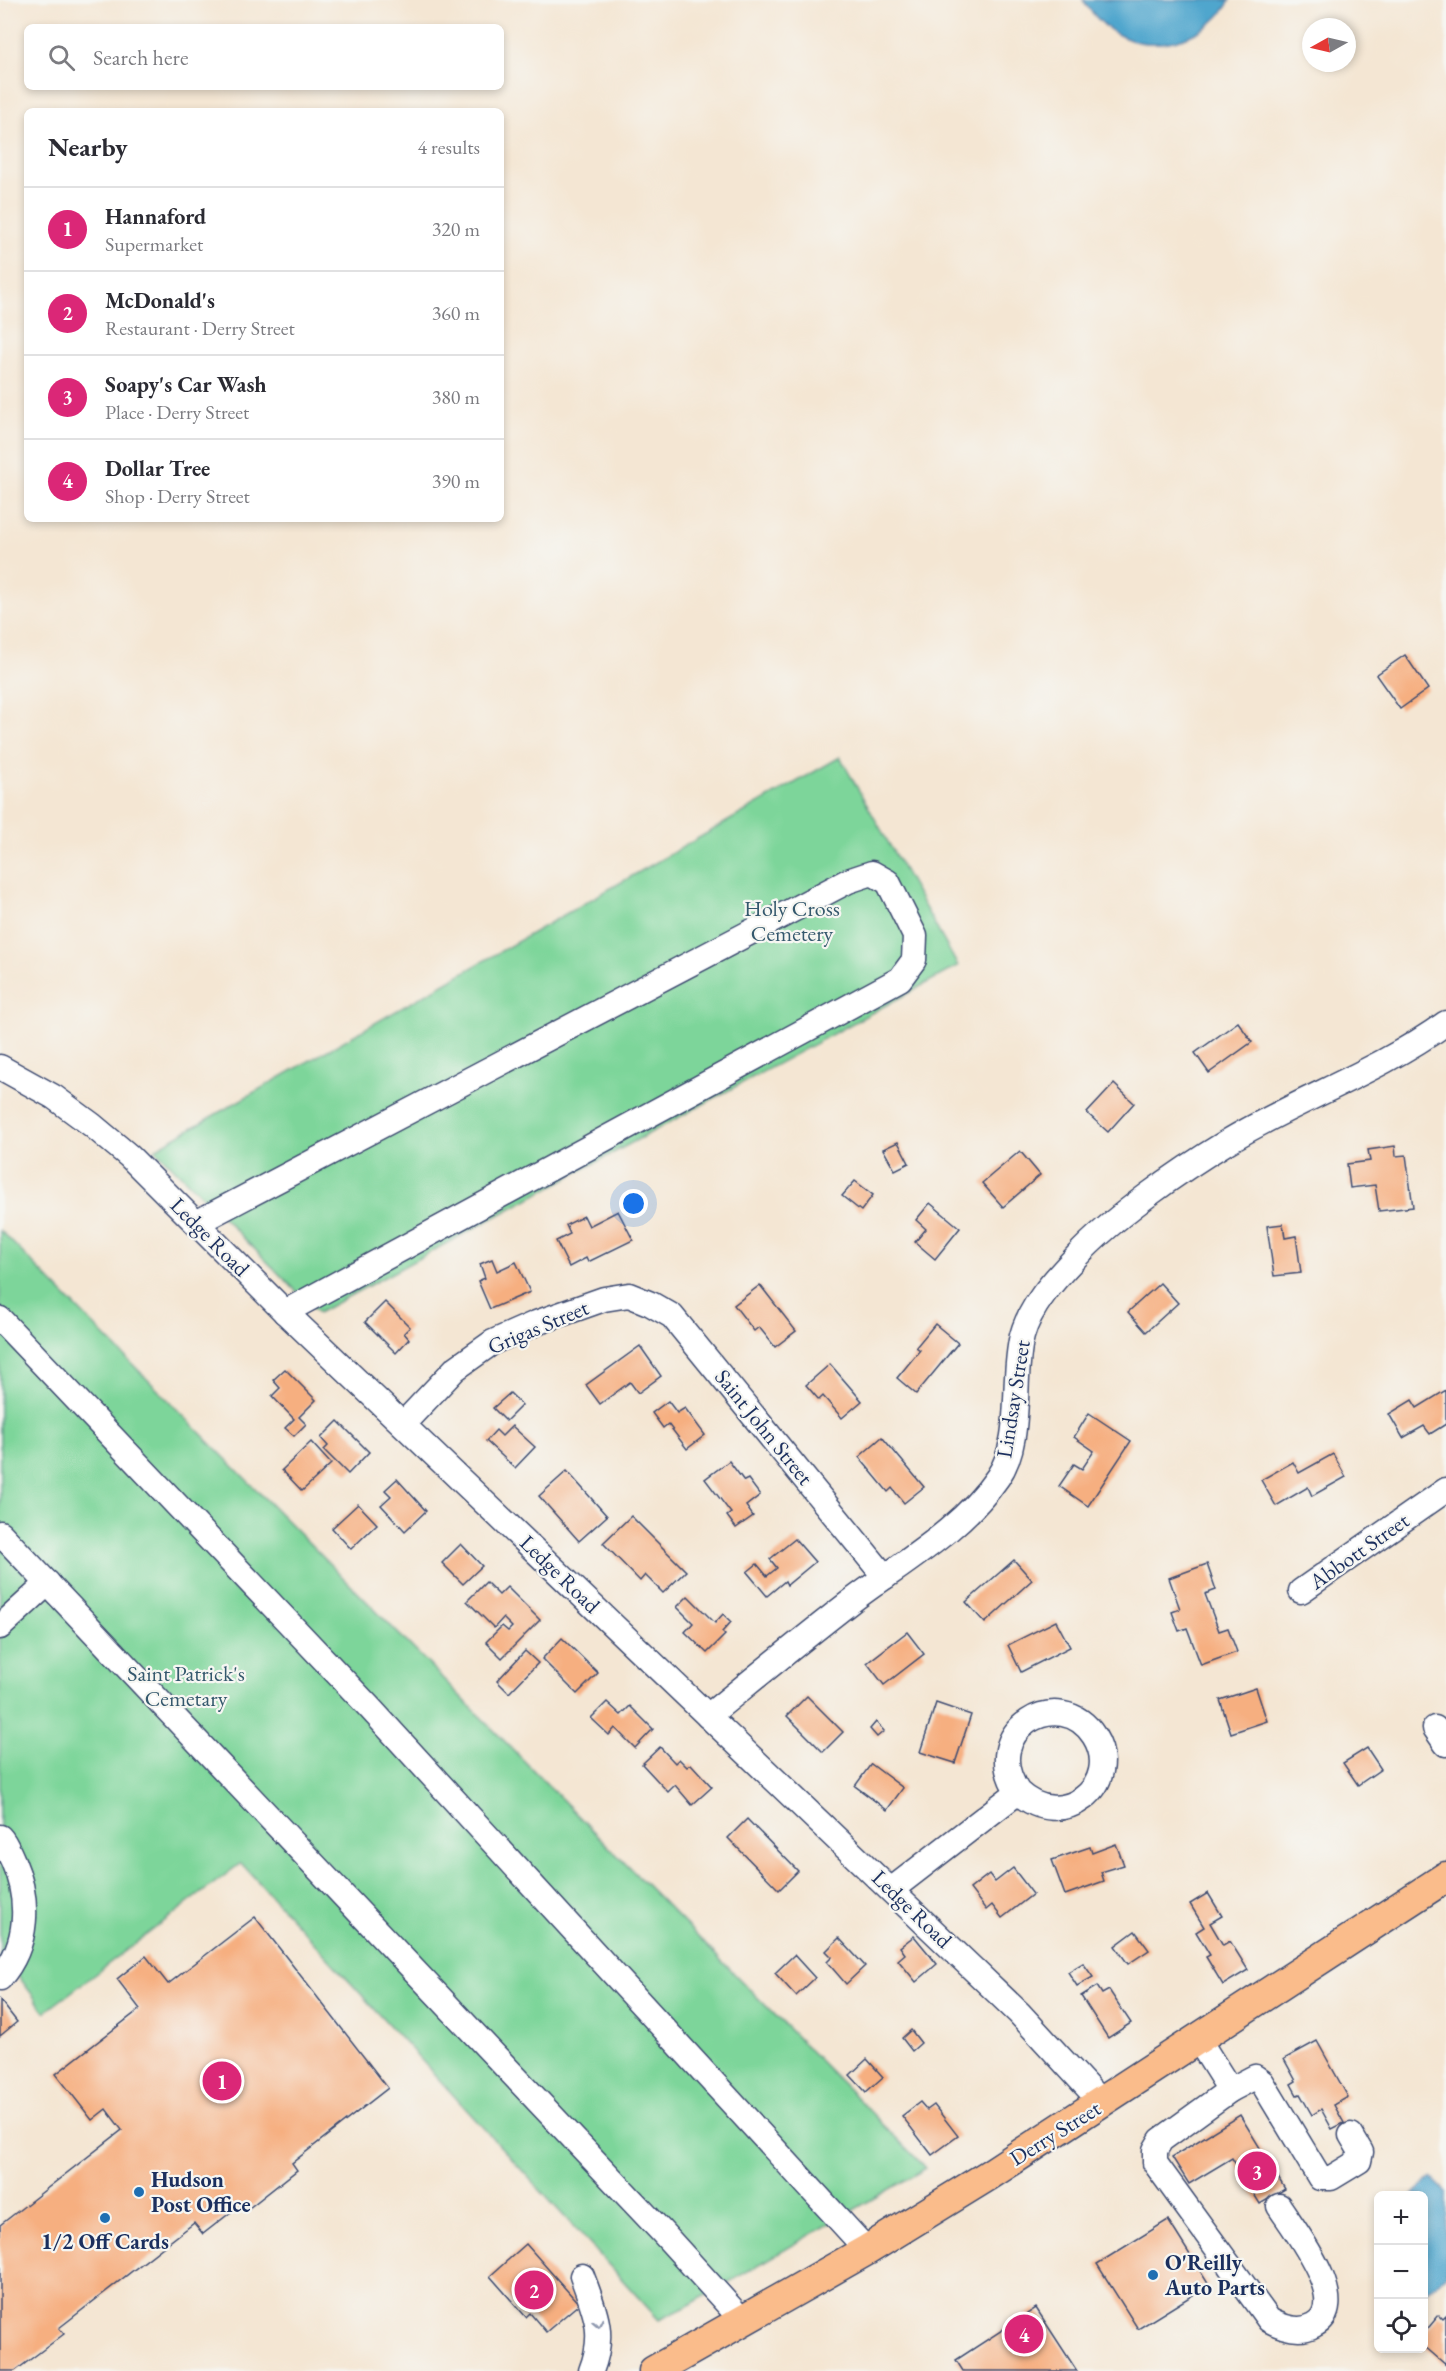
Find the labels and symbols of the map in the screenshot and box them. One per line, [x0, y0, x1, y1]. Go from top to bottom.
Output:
north arrow [1302, 18, 1356, 72]
park label: Holy Cross Cemetery [744, 894, 840, 948]
your location [619, 1189, 648, 1218]
street label: Ledge Road [164, 1191, 257, 1284]
street label: Grigas Street [483, 1293, 593, 1361]
street label: Lindsay Street [989, 1338, 1037, 1460]
street label: Saint John Street [708, 1363, 820, 1491]
street label: Abbott Street [1303, 1506, 1415, 1597]
street label: Ledge Road [514, 1529, 607, 1620]
park label: Saint Patrick's Cemetary [127, 1659, 245, 1713]
street label: Ledge Road [866, 1864, 959, 1955]
pin: 1 [202, 2058, 242, 2104]
street label: Derry Street [1004, 2094, 1106, 2172]
pin: 3 [1238, 2148, 1276, 2194]
place label: Hudson Post Office [151, 2165, 251, 2219]
marker: Hudson Post Office [132, 2185, 146, 2199]
marker: 1/2 Off Cards [98, 2211, 112, 2225]
place label: 1/2 Off Cards [41, 2227, 169, 2256]
place label: O'Reilly Auto Parts [1164, 2248, 1265, 2302]
pin: 2 [514, 2268, 554, 2312]
marker: O'Reilly Auto Parts [1146, 2268, 1160, 2282]
pin: 4 [1004, 2312, 1044, 2356]
one-way arrow [591, 2318, 604, 2328]

